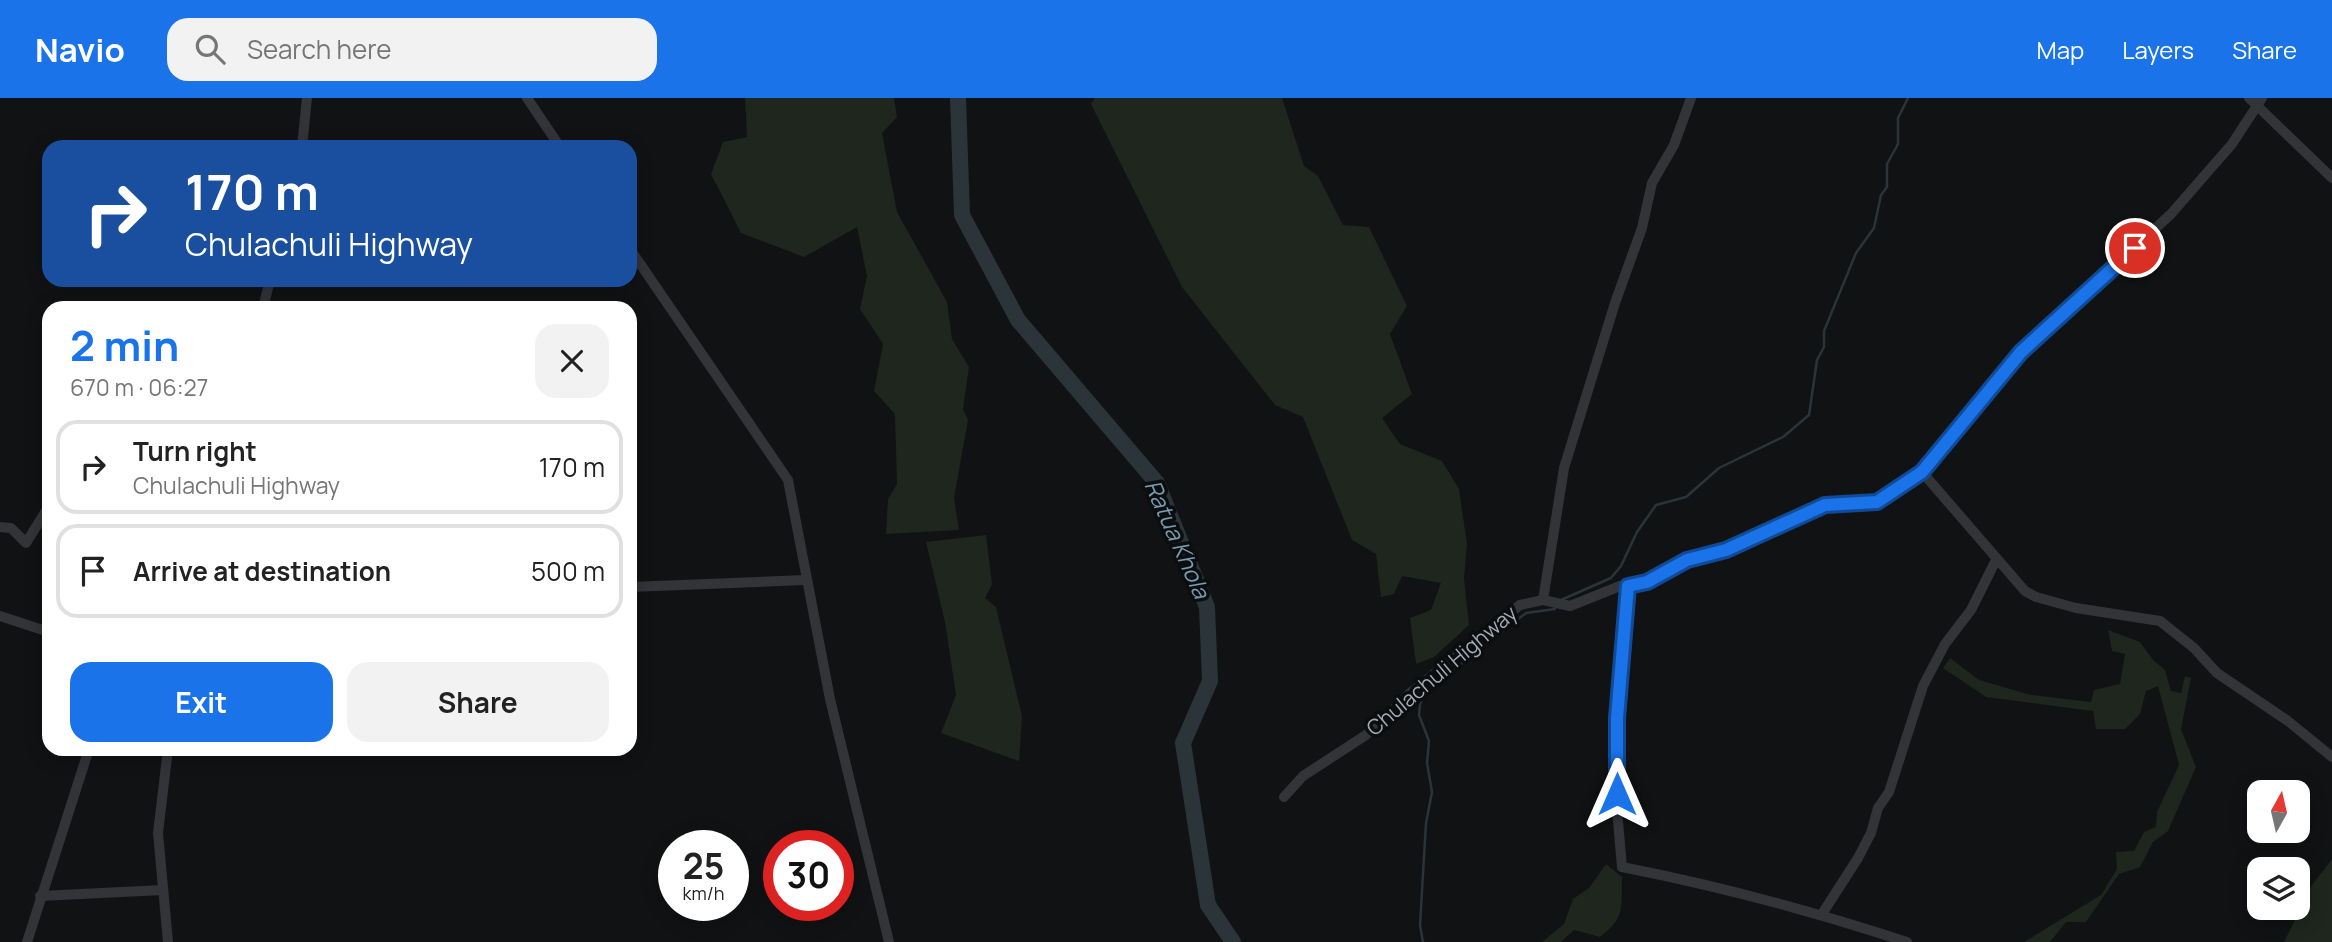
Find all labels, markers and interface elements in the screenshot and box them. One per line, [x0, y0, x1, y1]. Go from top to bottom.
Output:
search box [167, 18, 657, 81]
text: Navio [35, 27, 125, 72]
icon: search [191, 30, 229, 68]
text: Search here [247, 31, 391, 67]
text: Map [2037, 33, 2084, 66]
text: Layers [2122, 33, 2194, 66]
text: Share [2232, 33, 2297, 66]
text: 170 m [185, 158, 319, 225]
icon: right [70, 168, 161, 259]
pin [2105, 218, 2165, 278]
text: Chulachuli Highway [185, 222, 473, 266]
icon: arrive [2116, 229, 2154, 267]
text: 2 min [70, 316, 179, 374]
button: close [535, 324, 609, 398]
text: 670 m · 06:27 [70, 371, 208, 403]
text: Turn right [133, 433, 257, 469]
icon: right [74, 448, 112, 486]
text: 170 m [539, 449, 605, 485]
text: Chulachuli Highway [133, 469, 340, 501]
water label: Ratua Khola [1138, 474, 1219, 604]
icon: arrive [74, 552, 112, 590]
text: Arrive at destination [133, 553, 391, 589]
text: 500 m [531, 553, 605, 589]
street label: Chulachuli Highway [1360, 599, 1523, 742]
button: Exit [70, 662, 333, 742]
button: Share [347, 662, 609, 742]
position arrow [1580, 757, 1654, 831]
north arrow [2247, 780, 2310, 844]
map controls [2247, 780, 2310, 920]
speed limit sign: 30 [763, 830, 854, 921]
text: 25 [683, 842, 724, 890]
button: layers [2247, 857, 2310, 920]
text: km/h [683, 881, 724, 905]

